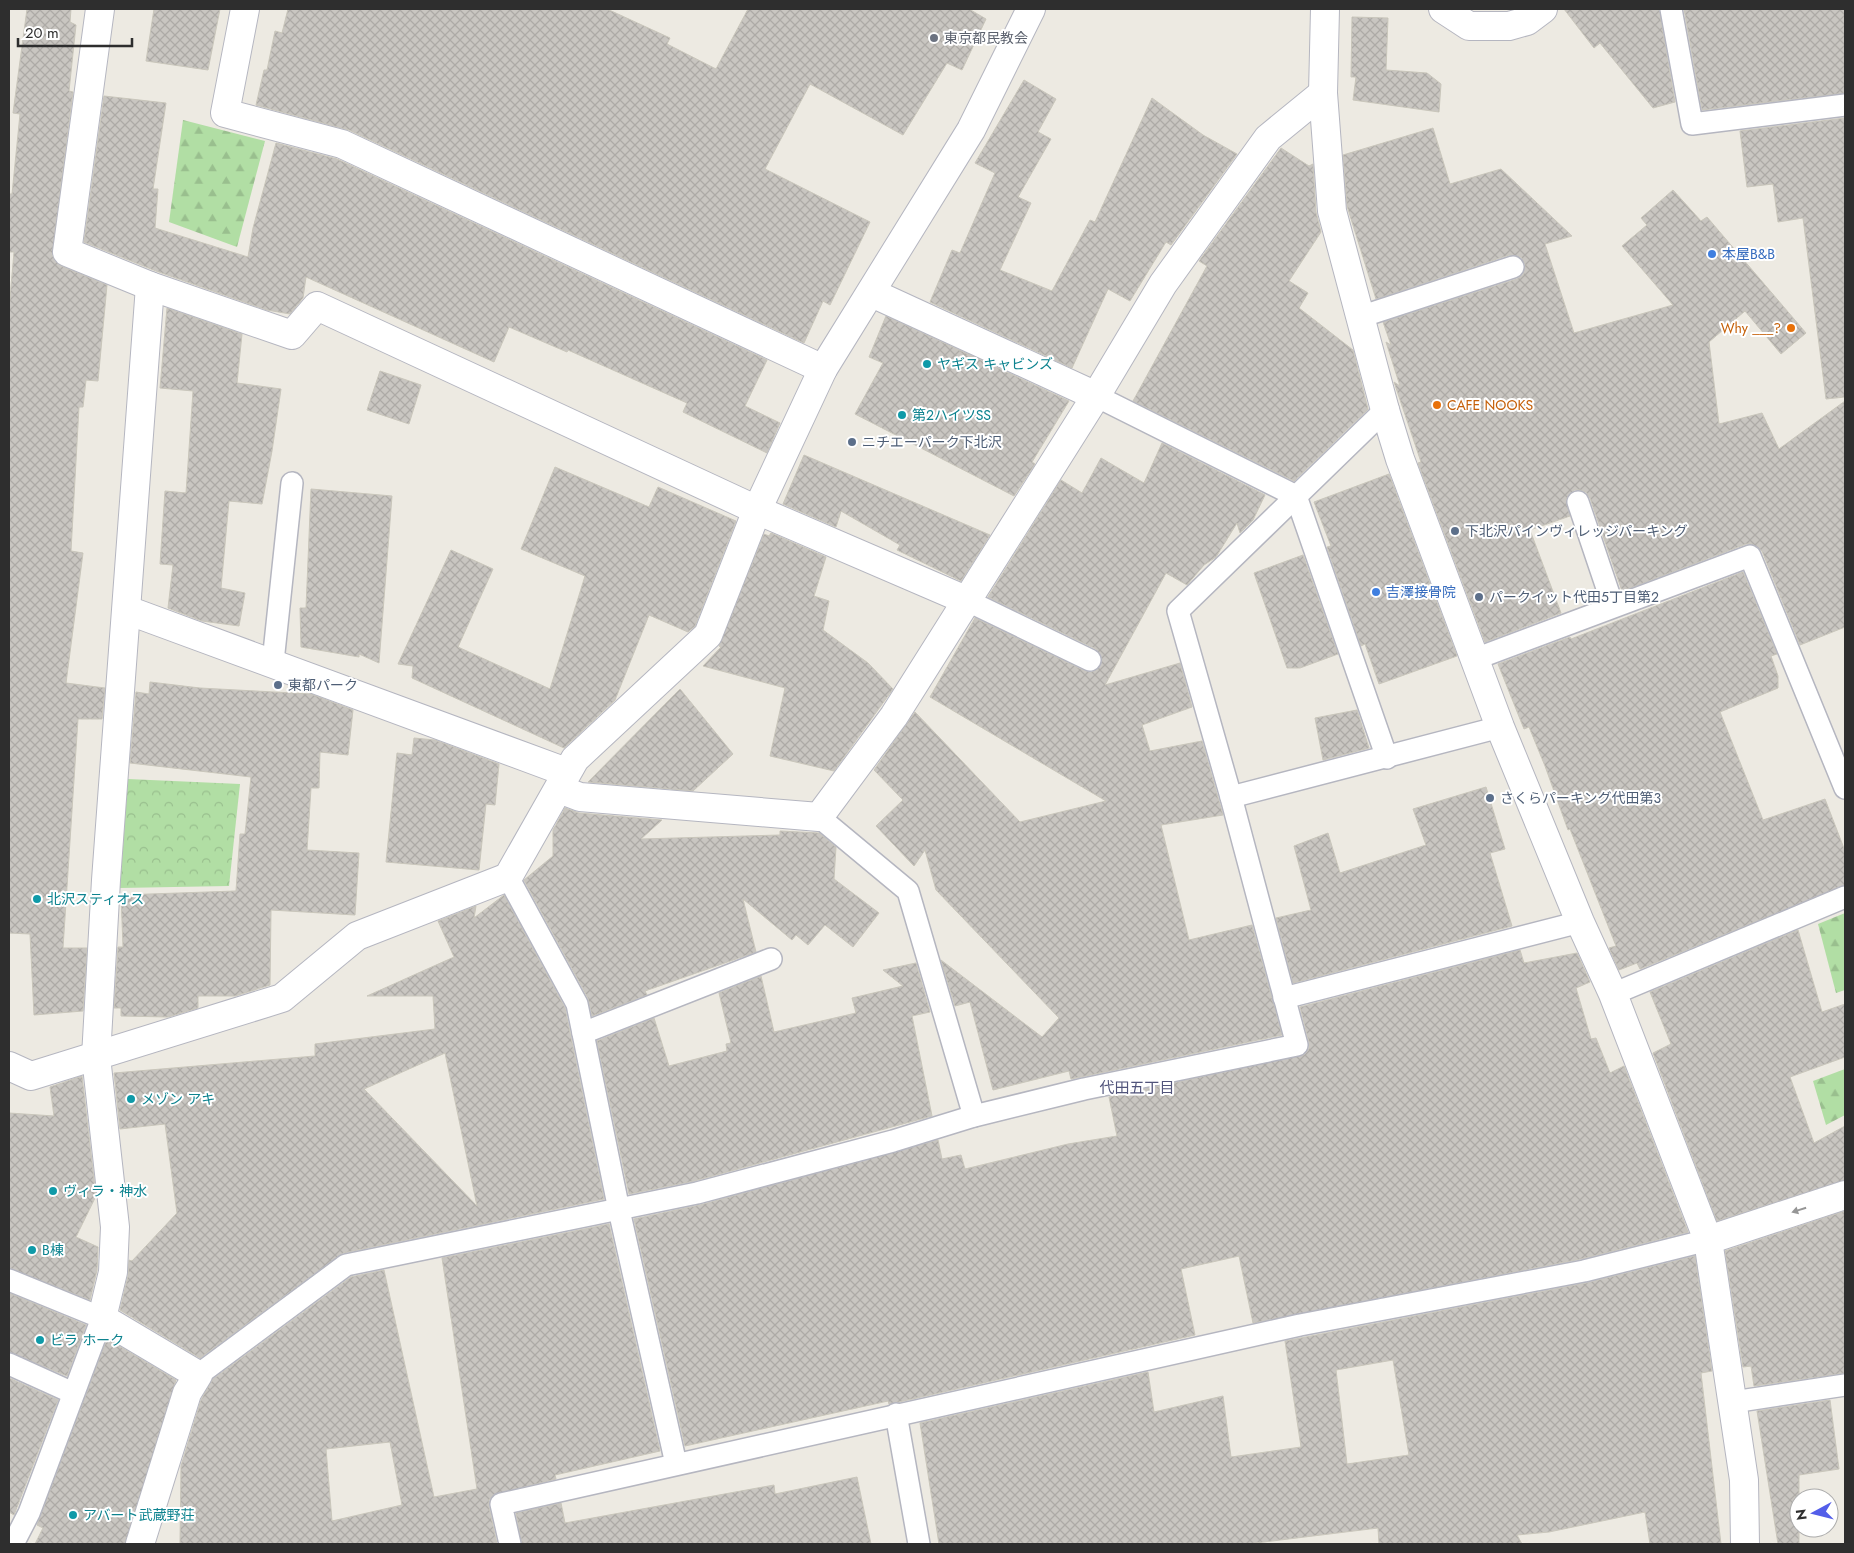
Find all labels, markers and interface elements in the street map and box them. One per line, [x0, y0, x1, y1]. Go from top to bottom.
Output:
scale bar [18, 15, 131, 47]
text: 20 m [25, 22, 59, 44]
place label: 東京都民教会 [944, 28, 1028, 48]
marker: 東京都民教会 [928, 32, 940, 44]
place label: 本屋B&B [1722, 244, 1775, 264]
marker: 本屋B&B [1706, 248, 1718, 260]
place label: Why ___? [1721, 318, 1781, 338]
marker: Why ___? [1785, 322, 1797, 334]
place label: ヤギス キャビンズ [937, 354, 1053, 374]
marker: ヤギス キャビンズ [921, 358, 933, 370]
place label: CAFE NOOKS [1447, 395, 1533, 415]
marker: CAFE NOOKS [1431, 399, 1443, 411]
place label: 第2ハイツSS [912, 405, 991, 425]
marker: 第2ハイツSS [896, 409, 908, 421]
place label: ニチエーパーク下北沢 [862, 432, 1002, 452]
marker: ニチエーパーク下北沢 [846, 436, 858, 448]
place label: 下北沢パインヴィレッジパーキング [1465, 521, 1688, 541]
marker: 下北沢パインヴィレッジパーキング [1449, 525, 1461, 537]
place label: 吉澤接骨院 [1386, 582, 1456, 602]
marker: 吉澤接骨院 [1370, 586, 1382, 598]
place label: パークイット代田5丁目第2 [1489, 587, 1659, 607]
marker: パークイット代田5丁目第2 [1473, 591, 1485, 603]
place label: 東都パーク [288, 675, 358, 695]
marker: 東都パーク [272, 679, 284, 691]
place label: さくらパーキング代田第3 [1500, 788, 1662, 808]
marker: さくらパーキング代田第3 [1484, 792, 1496, 804]
place label: 北沢スティオス [47, 889, 144, 909]
marker: 北沢スティオス [31, 893, 43, 905]
district label: 代田五丁目 [1099, 1077, 1175, 1099]
place label: メゾン アキ [141, 1089, 215, 1109]
marker: メゾン アキ [125, 1093, 137, 1105]
place label: ヴィラ・神水 [63, 1181, 147, 1201]
marker: ヴィラ・神水 [47, 1185, 59, 1197]
one-way arrow [1791, 1206, 1806, 1214]
place label: B棟 [42, 1240, 64, 1260]
marker: B棟 [26, 1244, 38, 1256]
place label: ビラ ホーク [50, 1330, 124, 1350]
marker: ビラ ホーク [34, 1334, 46, 1346]
north arrow [1789, 1488, 1839, 1538]
place label: アバート武蔵野荘 [83, 1505, 194, 1525]
text: N [1790, 1508, 1812, 1521]
marker: アバート武蔵野荘 [67, 1509, 79, 1521]

